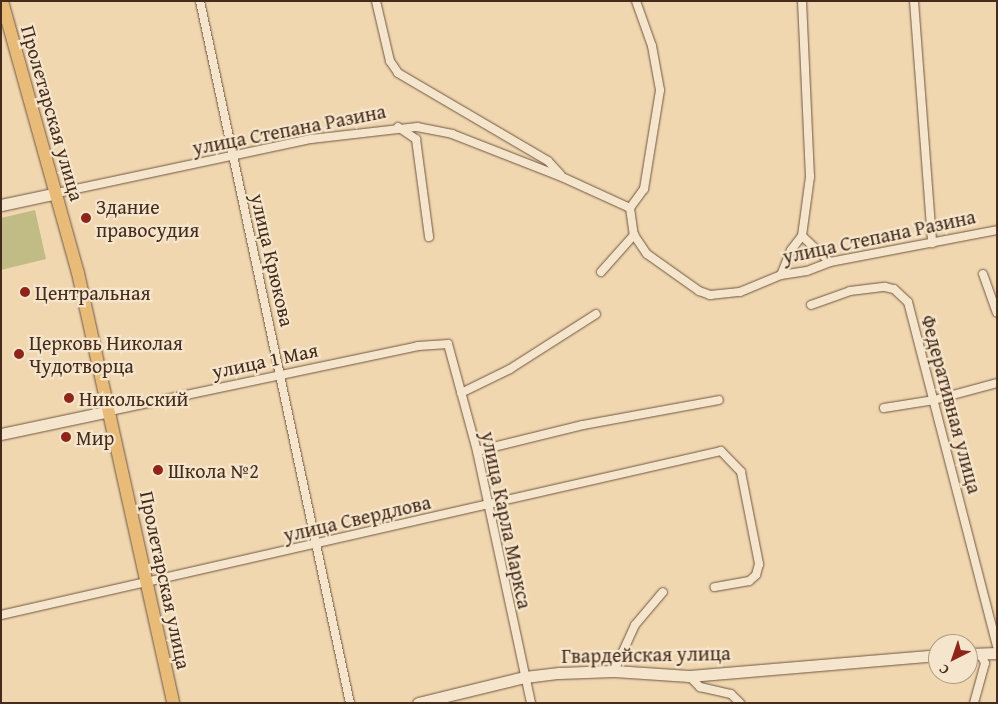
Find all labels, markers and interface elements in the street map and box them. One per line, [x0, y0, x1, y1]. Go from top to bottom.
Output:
street label: Пролетарская улица [16, 22, 90, 204]
street label: улица Степана Разина [190, 98, 388, 160]
street label: улица Крюкова [246, 191, 300, 329]
place label: Здание правосудия [96, 195, 199, 242]
street label: улица Степана Разина [780, 204, 978, 268]
marker: Здание правосудия [80, 212, 92, 224]
place label: Центральная [35, 280, 151, 304]
marker: Центральная [19, 286, 31, 298]
street label: Федеративная улица [917, 312, 987, 496]
place label: Церковь Николая Чудотворца [29, 330, 183, 377]
street label: улица 1 Мая [210, 337, 320, 383]
marker: Церковь Николая Чудотворца [13, 348, 25, 360]
place label: Никольский [79, 386, 188, 410]
marker: Никольский [63, 392, 75, 404]
place label: Мир [76, 425, 114, 449]
street label: улица Карла Маркса [476, 429, 538, 611]
marker: Мир [60, 431, 72, 443]
place label: Школа №2 [168, 458, 259, 482]
marker: Школа №2 [152, 464, 164, 476]
street label: Пролетарская улица [135, 489, 197, 671]
street label: улица Свердлова [281, 489, 433, 547]
north arrow [928, 634, 978, 684]
street label: Гвардейская улица [561, 641, 731, 667]
text: С [934, 659, 953, 680]

